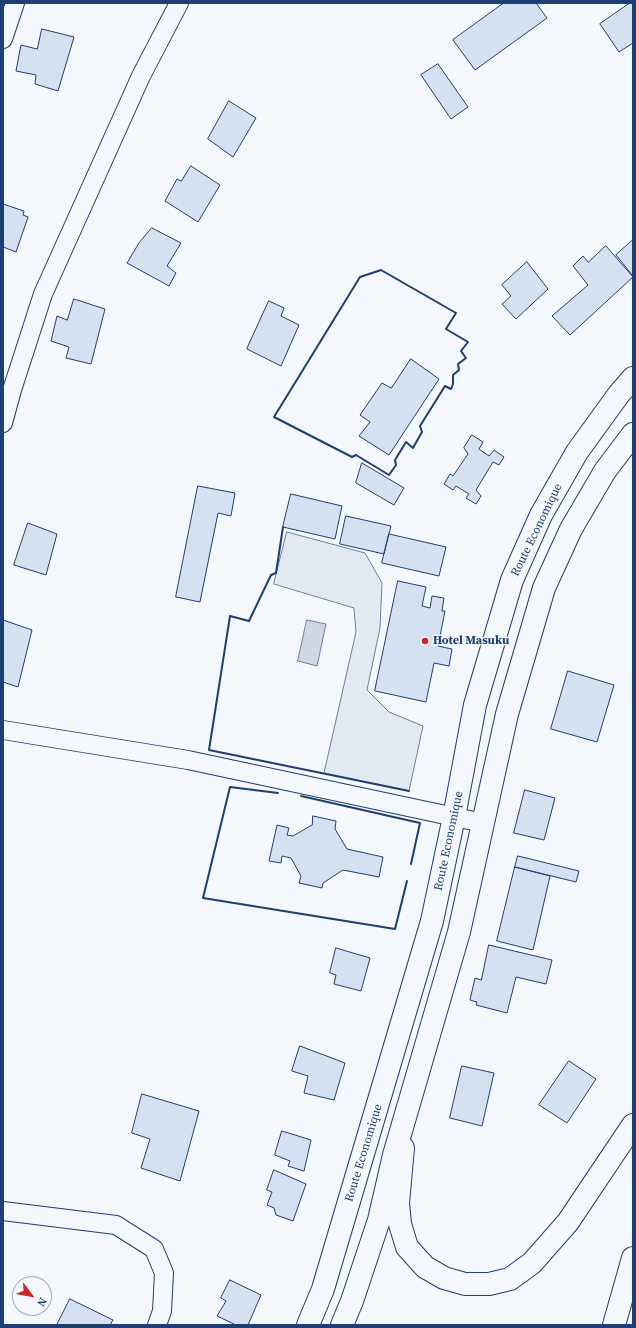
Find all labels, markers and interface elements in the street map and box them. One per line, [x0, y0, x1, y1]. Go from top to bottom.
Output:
street label: Route Economique [508, 481, 566, 579]
place label: Hotel Masuku [433, 634, 509, 648]
marker: Hotel Masuku [420, 636, 430, 646]
street label: Route Economique [431, 790, 467, 892]
street label: Route Economique [342, 1102, 386, 1204]
north arrow [12, 1276, 52, 1316]
text: N [33, 1295, 50, 1309]

